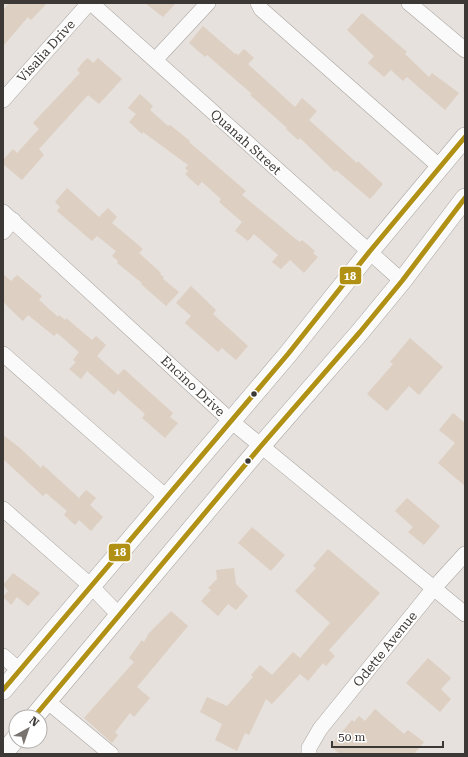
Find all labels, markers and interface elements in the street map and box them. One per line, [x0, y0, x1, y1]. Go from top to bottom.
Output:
street label: Visalia Drive [14, 17, 78, 85]
street label: Quanah Street [208, 106, 285, 178]
line badge: 18 [339, 266, 362, 285]
text: 18 [344, 270, 356, 283]
street label: Encino Drive [158, 353, 228, 419]
unlabelled marker [249, 389, 259, 399]
unlabelled marker [243, 456, 253, 466]
line badge: 18 [108, 543, 131, 562]
text: 18 [114, 546, 126, 559]
street label: Odette Avenue [350, 608, 420, 690]
north arrow [8, 709, 48, 749]
text: N [27, 714, 42, 730]
scale bar [332, 723, 443, 749]
text: 50 m [338, 730, 365, 744]

